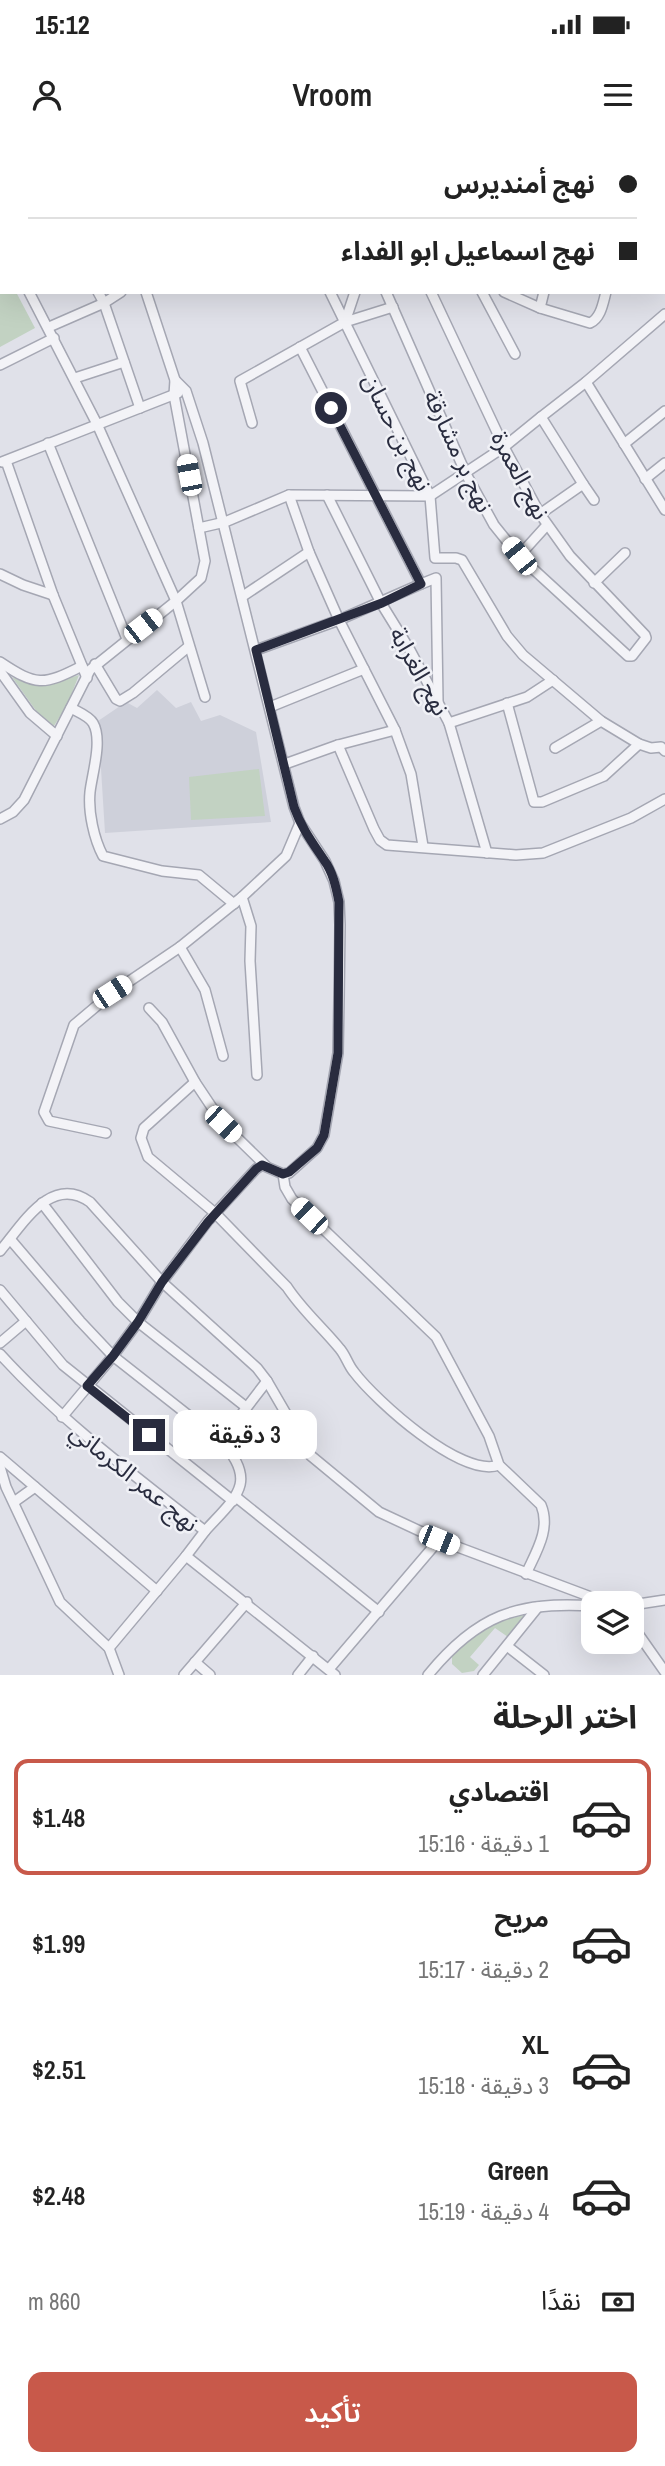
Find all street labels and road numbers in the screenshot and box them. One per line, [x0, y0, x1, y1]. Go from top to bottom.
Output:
street label: نهج بن حسان [354, 368, 440, 497]
street label: نهج بر مشارقة [415, 385, 501, 518]
street label: نهج العمرة [483, 425, 558, 526]
street label: نهج الغرابة [381, 621, 457, 722]
street label: نهج عمر الكرماني [62, 1415, 206, 1542]

